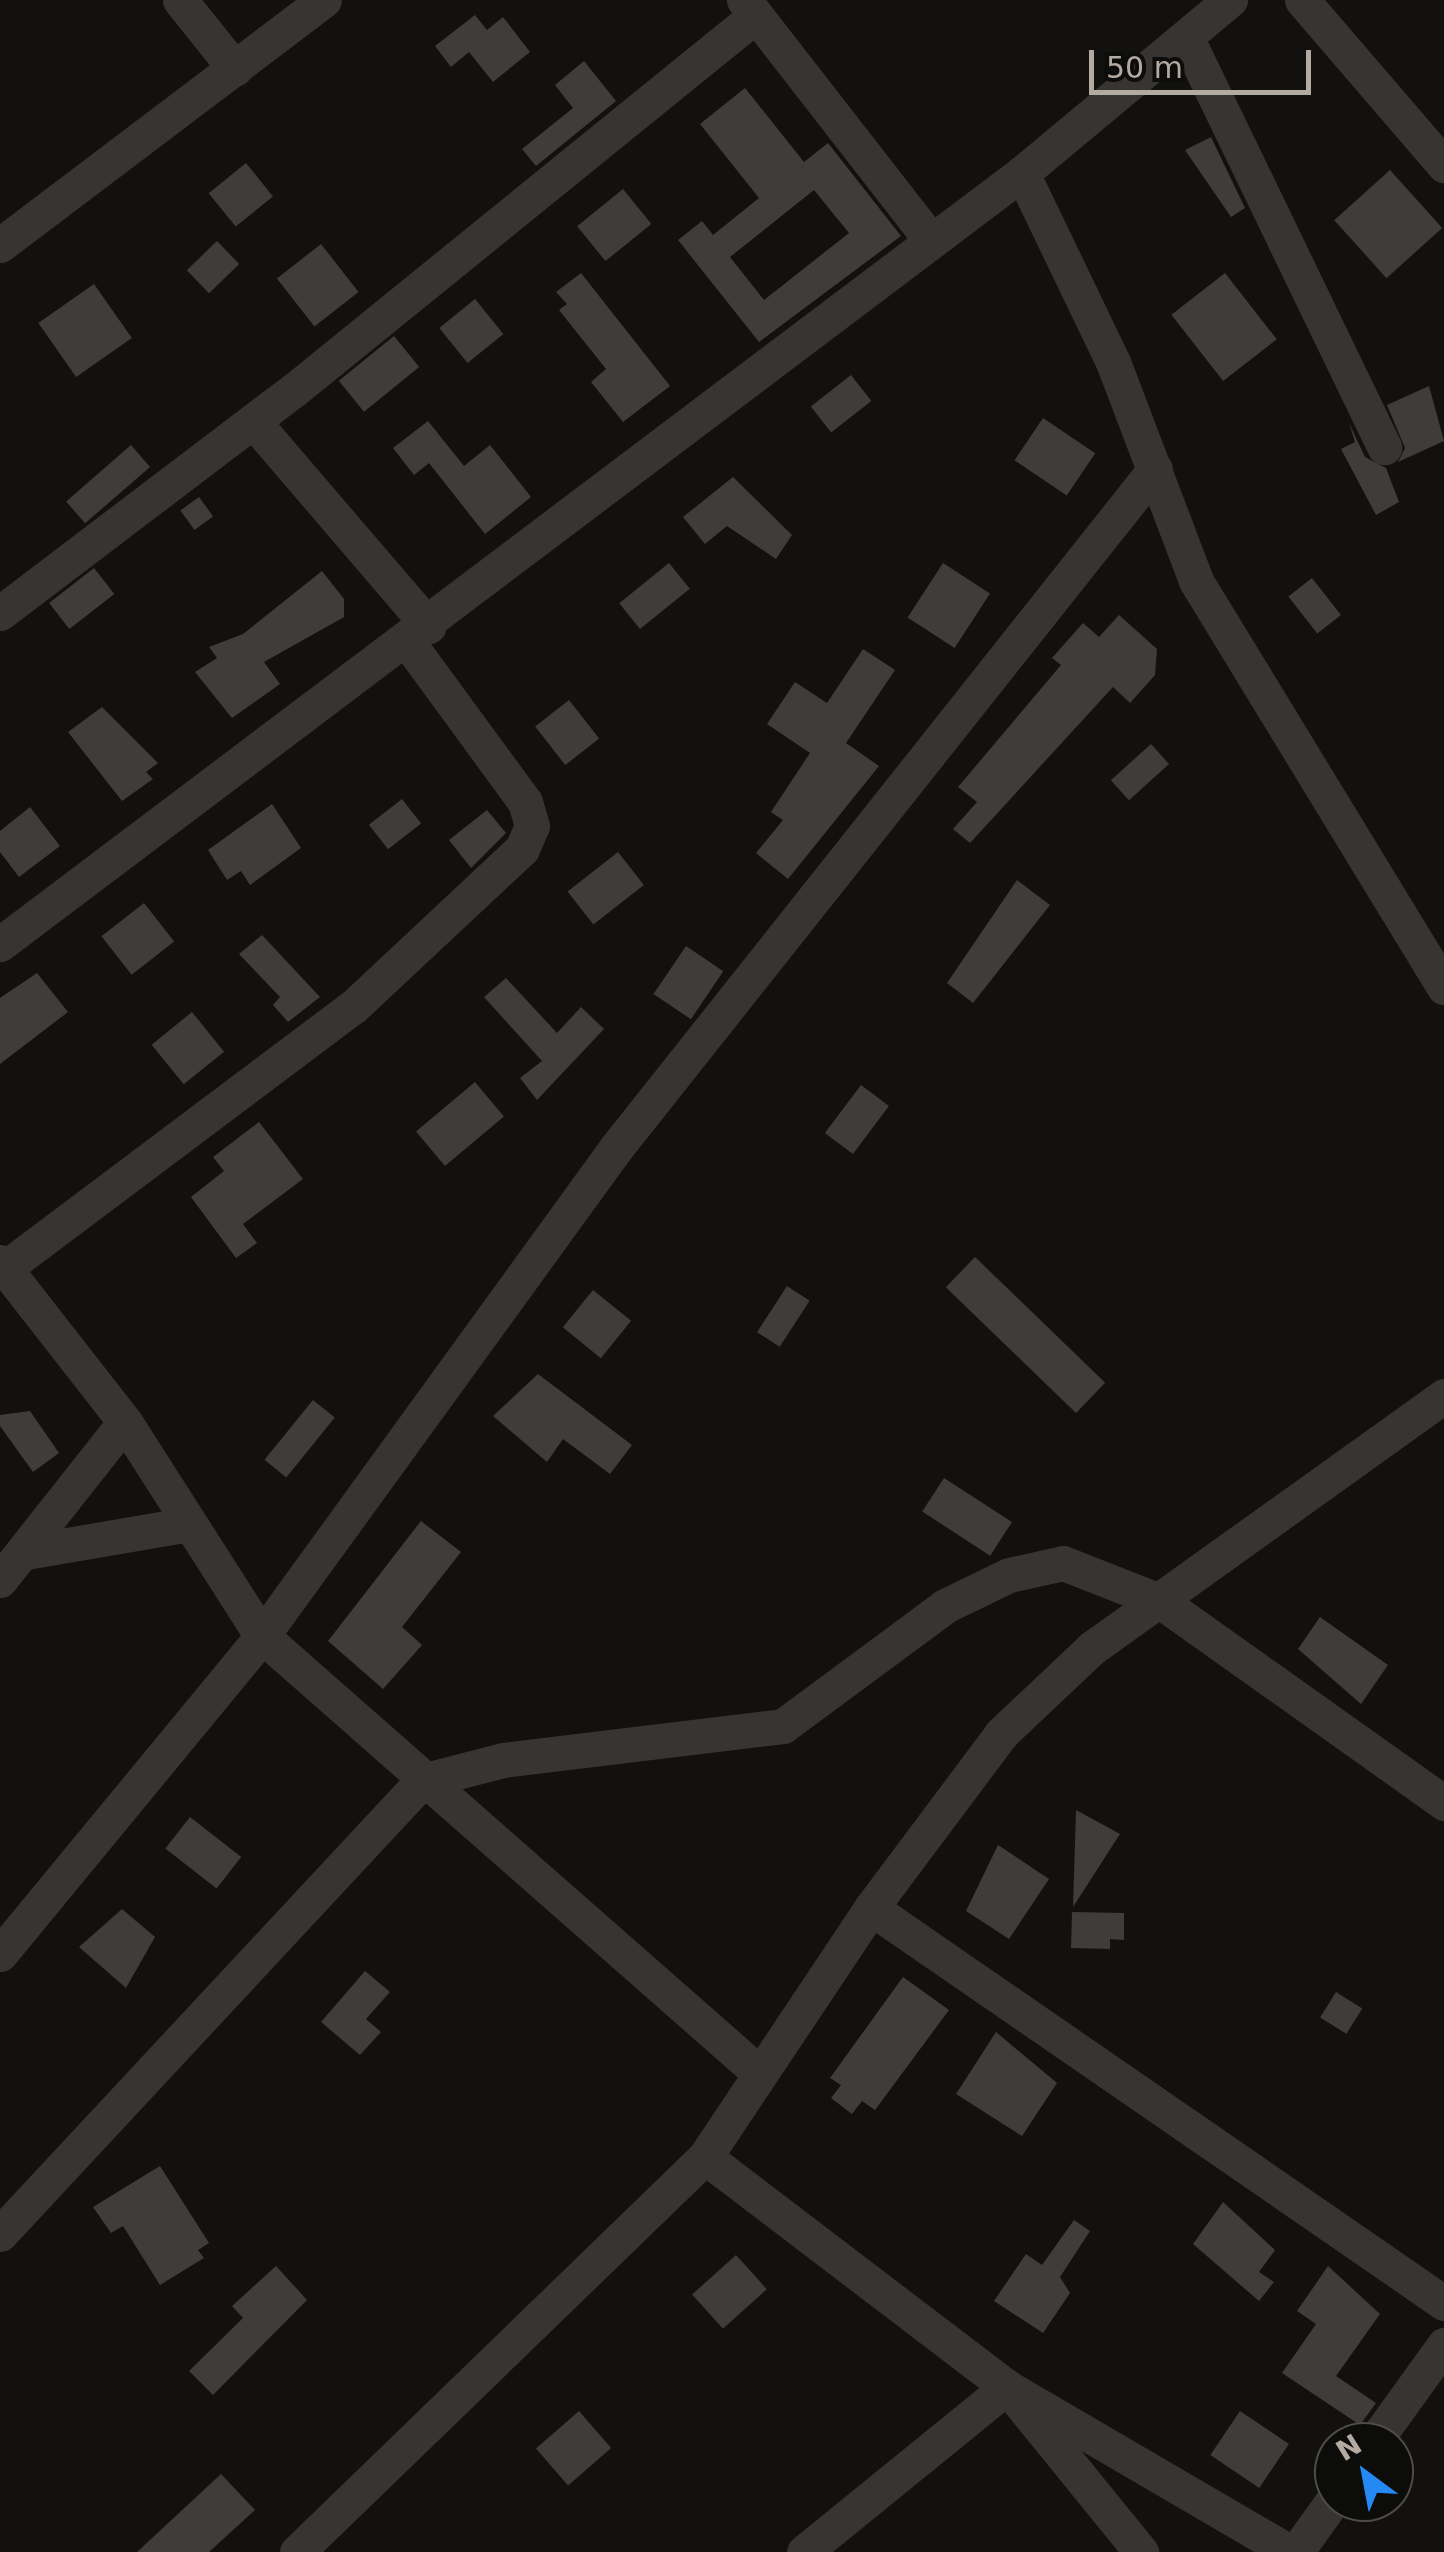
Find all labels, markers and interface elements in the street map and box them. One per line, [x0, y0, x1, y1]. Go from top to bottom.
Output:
scale bar [1094, 30, 1316, 92]
text: 50 m [1106, 50, 1183, 85]
north arrow [1314, 2422, 1414, 2522]
text: N [1330, 2428, 1368, 2468]

